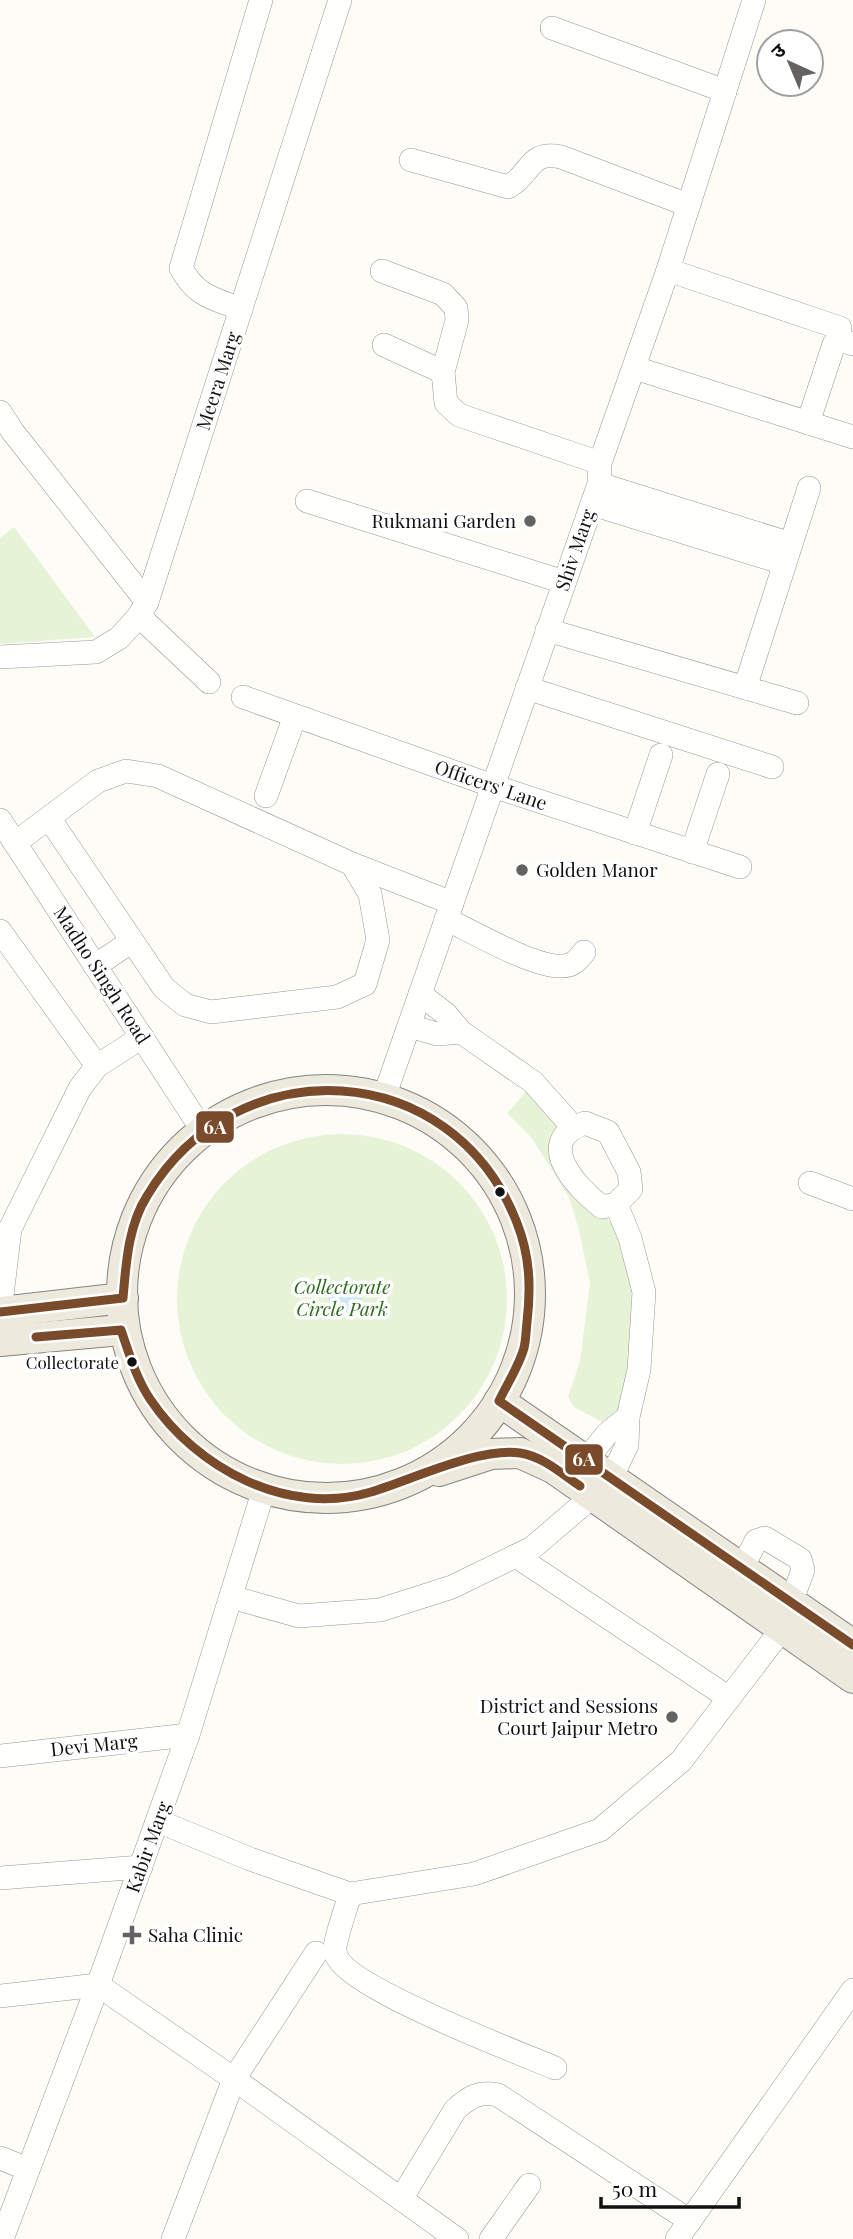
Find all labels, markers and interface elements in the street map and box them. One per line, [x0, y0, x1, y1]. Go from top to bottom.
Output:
north arrow [755, 28, 825, 98]
text: उ [764, 36, 791, 63]
street label: Meera Marg [189, 328, 245, 433]
street label: Shiv Marg [548, 505, 600, 594]
place label: Rukmani Garden [371, 507, 517, 533]
marker: Rukmani Garden [522, 513, 538, 529]
street label: Officers' Lane [432, 753, 551, 815]
place label: Golden Manor [536, 856, 658, 882]
marker: Golden Manor [514, 862, 530, 878]
street label: Madho Singh Road [49, 901, 157, 1048]
line badge: 6A [195, 1110, 235, 1144]
text: 6A [203, 1113, 227, 1139]
unlabelled marker [493, 1185, 507, 1199]
park label: Collectorate Circle Park [294, 1273, 390, 1321]
place label: Collectorate [26, 1351, 119, 1373]
marker: Collectorate [125, 1355, 139, 1369]
line badge: 6A [564, 1443, 604, 1476]
text: 6A [572, 1445, 596, 1471]
place label: District and Sessions Court Jaipur Metro [480, 1692, 658, 1740]
marker: District and Sessions Court Jaipur Metro [664, 1709, 680, 1725]
street label: Devi Marg [49, 1727, 139, 1761]
street label: Kabir Marg [119, 1797, 176, 1896]
place label: Saha Clinic [148, 1921, 243, 1947]
marker: Saha Clinic [122, 1925, 142, 1945]
scale bar [601, 2166, 739, 2210]
text: 50 m [612, 2174, 658, 2202]

